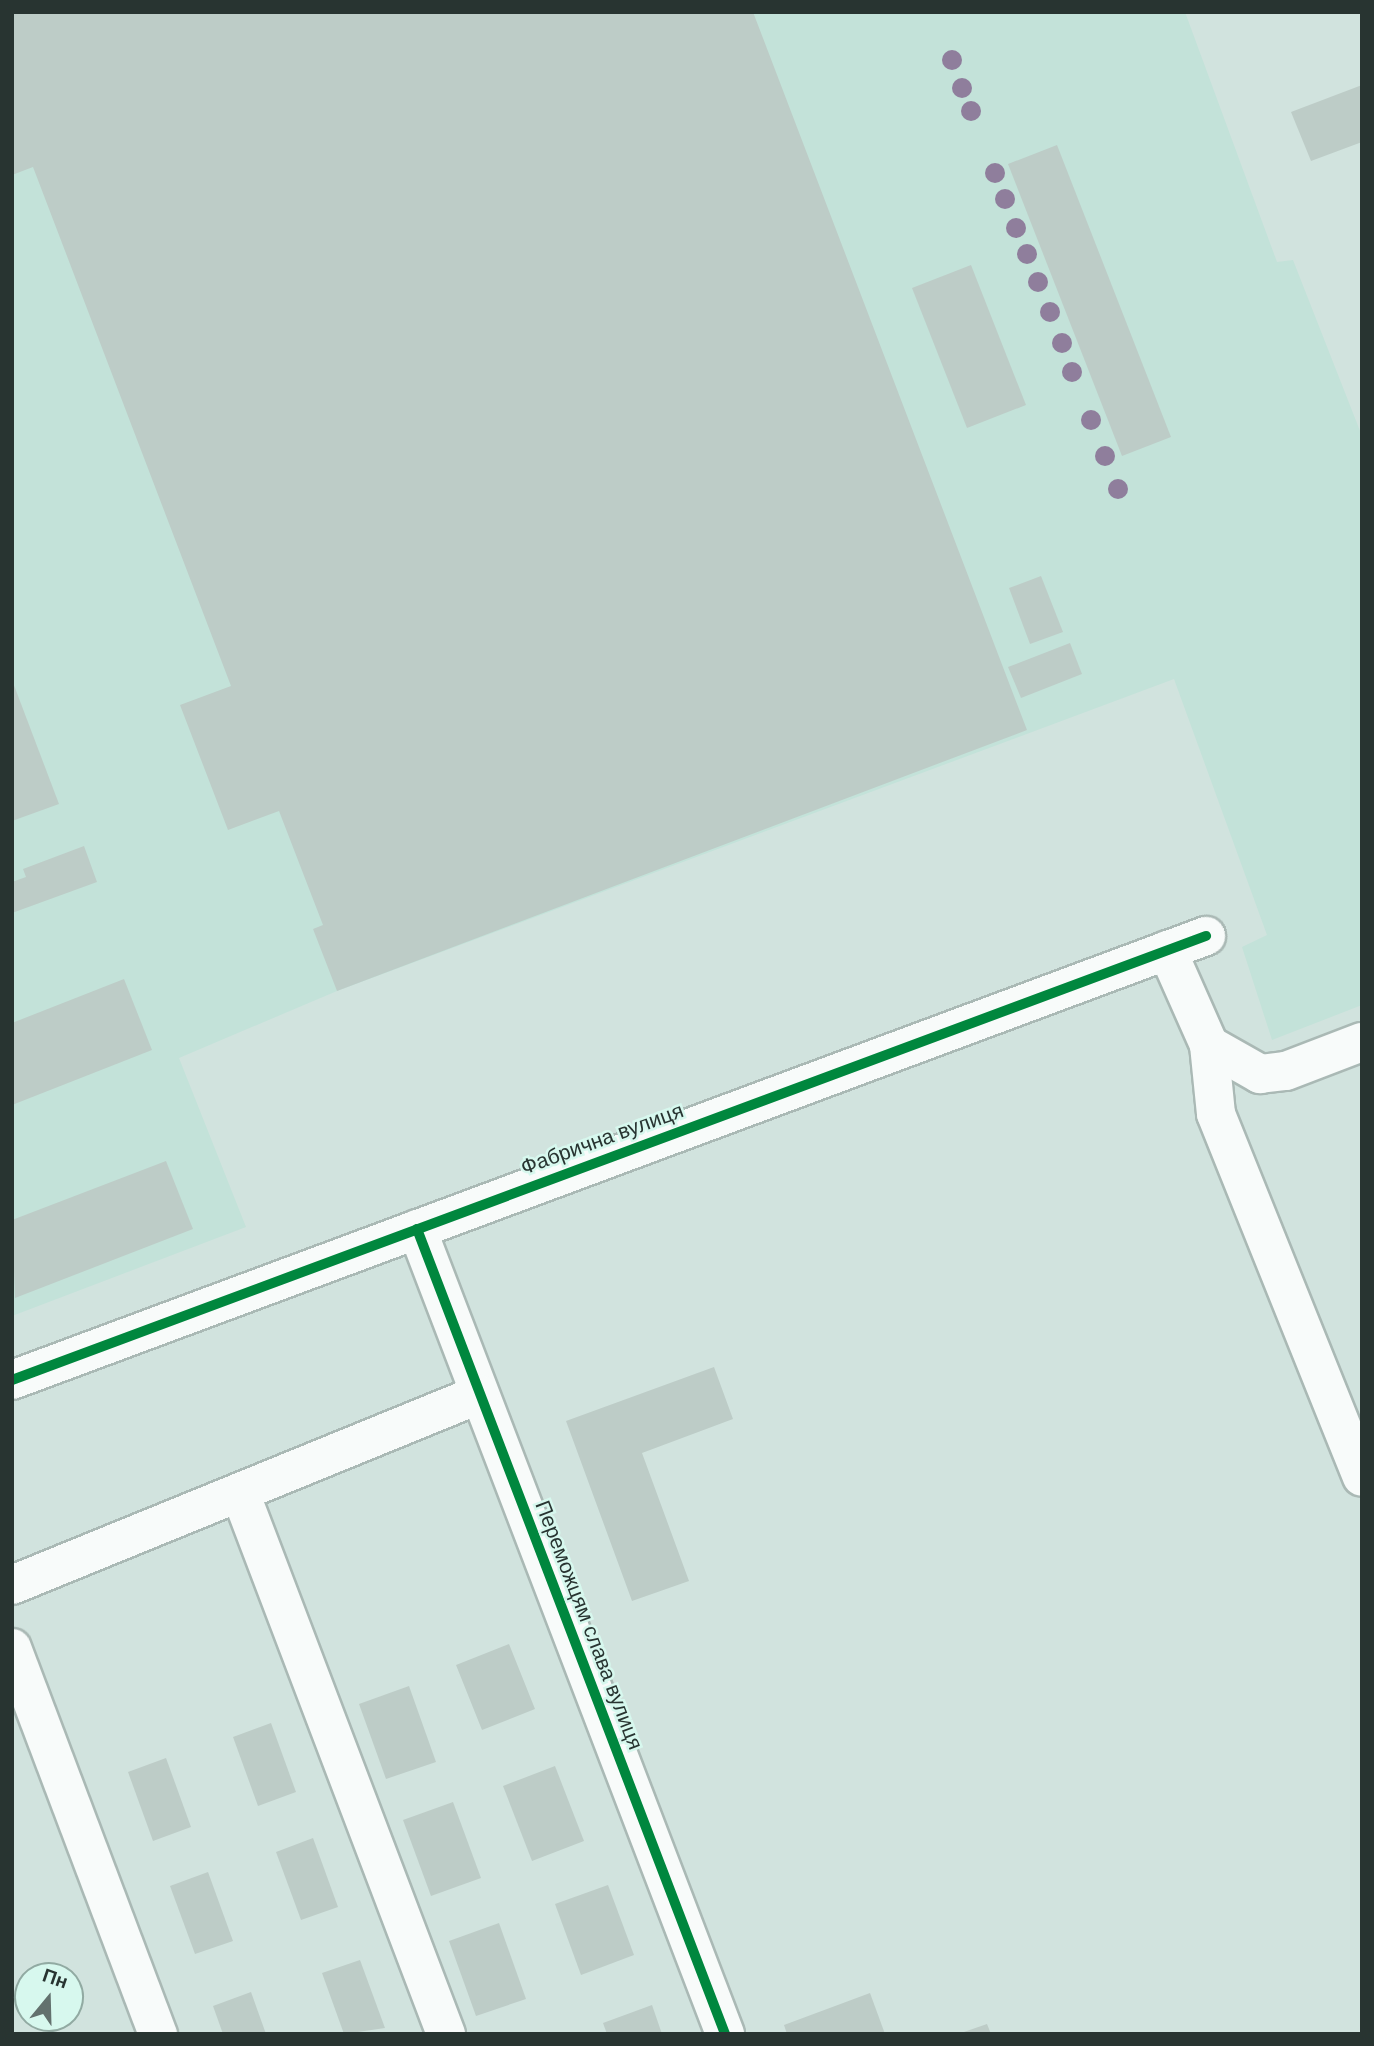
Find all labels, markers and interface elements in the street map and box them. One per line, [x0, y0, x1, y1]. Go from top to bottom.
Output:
street label: Фабрична вулиця [517, 1098, 687, 1180]
street label: Переможцям слава вулиця [530, 1497, 648, 1753]
north arrow [14, 1962, 84, 2032]
text: Пн [40, 1965, 71, 1993]

